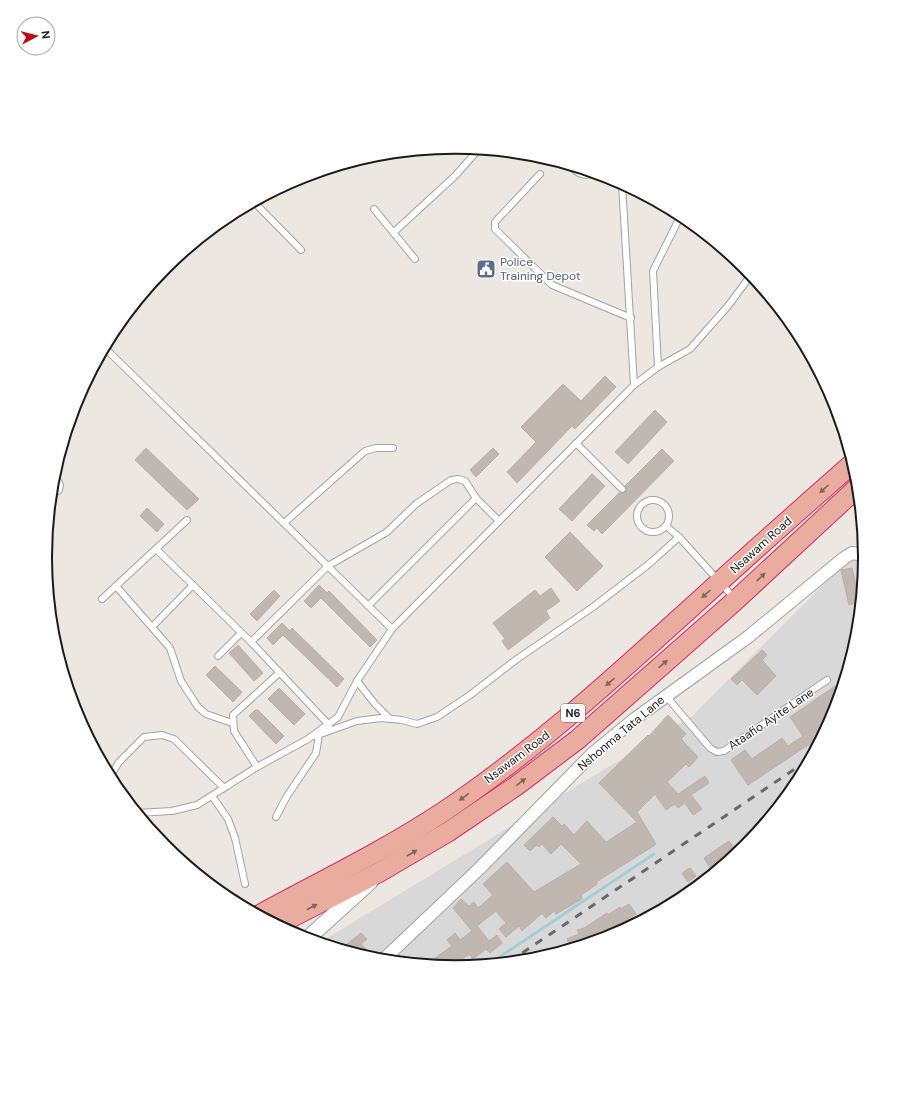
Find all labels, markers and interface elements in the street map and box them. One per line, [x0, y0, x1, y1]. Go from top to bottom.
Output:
north arrow [16, 16, 56, 56]
text: N [38, 30, 53, 40]
place label: Police Training Depot [500, 254, 581, 284]
public building icon: Police Training Depot [475, 258, 497, 280]
one-way arrow [819, 485, 829, 494]
street label: Nsawam Road [727, 513, 795, 577]
one-way arrow [756, 573, 766, 582]
one-way arrow [701, 590, 711, 599]
one-way arrow [658, 659, 669, 668]
one-way arrow [604, 677, 615, 686]
street label: Ataafio Ayite Lane [725, 684, 817, 754]
street label: Nshonma Tata Lane [574, 692, 668, 774]
road number: N6 [561, 704, 585, 722]
street label: Nsawam Road [481, 727, 553, 787]
one-way arrow [515, 778, 526, 787]
one-way arrow [458, 793, 469, 801]
one-way arrow [406, 850, 418, 857]
one-way arrow [306, 904, 318, 910]

